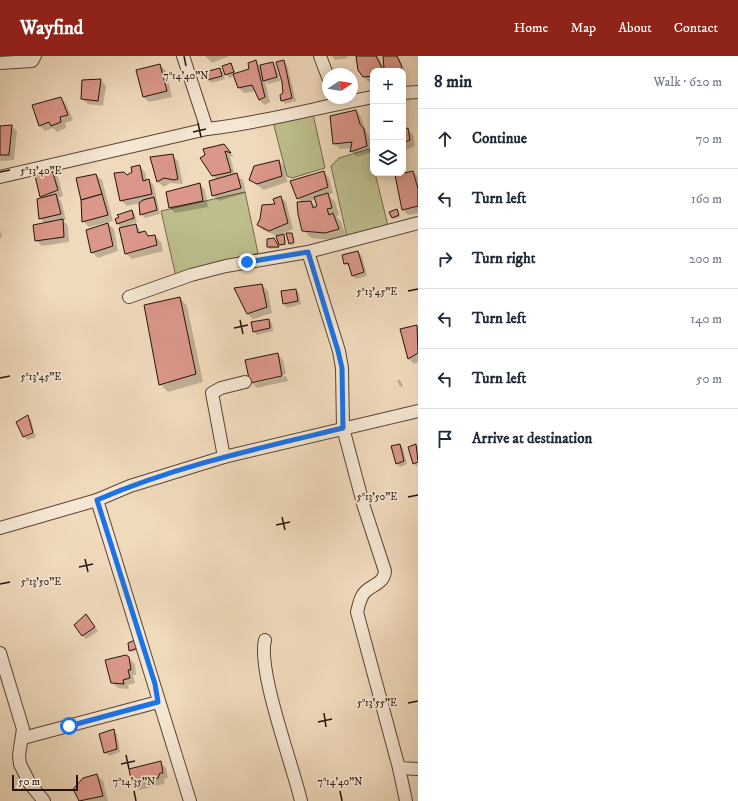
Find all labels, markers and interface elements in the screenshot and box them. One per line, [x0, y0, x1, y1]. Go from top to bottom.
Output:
text: Wayfind [20, 17, 83, 40]
text: Home [514, 19, 548, 37]
text: Map [570, 19, 596, 37]
text: About [618, 19, 652, 37]
text: Contact [674, 19, 718, 37]
north arrow [322, 68, 358, 104]
map controls [370, 68, 406, 176]
button: + [370, 68, 406, 104]
text: 7°14'40"N [164, 70, 208, 82]
text: 8 min [434, 71, 472, 93]
text: Walk · 620 m [654, 74, 722, 90]
button: − [370, 104, 406, 140]
icon: ahead [434, 128, 456, 150]
text: Continue [472, 129, 527, 148]
text: 70 m [696, 131, 722, 147]
button: layers [370, 140, 406, 176]
text: 5°13'40"E [20, 165, 62, 177]
icon: left [434, 188, 456, 210]
text: Turn left [472, 189, 526, 208]
text: 160 m [691, 191, 722, 207]
icon: right [434, 248, 456, 270]
text: Turn right [472, 249, 535, 268]
text: 200 m [689, 251, 722, 267]
route end [238, 253, 256, 271]
text: 5°13'45"E [357, 286, 397, 298]
icon: left [434, 308, 456, 330]
text: Turn left [472, 309, 526, 328]
text: 140 m [690, 311, 722, 327]
icon: left [434, 368, 456, 390]
text: Turn left [472, 369, 526, 388]
text: 5°13'45"E [21, 371, 61, 383]
text: 50 m [696, 371, 722, 387]
icon: arrive [434, 428, 456, 450]
text: Arrive at destination [472, 429, 592, 448]
text: 5°13'50"E [357, 491, 397, 503]
text: 5°13'50"E [21, 576, 61, 588]
text: 5°13'55"E [357, 697, 397, 709]
route start [60, 717, 78, 735]
scale bar [12, 773, 78, 792]
text: 50 m [18, 775, 40, 789]
text: 7°14'35"N [113, 776, 155, 788]
text: 7°14'40"N [318, 776, 362, 788]

